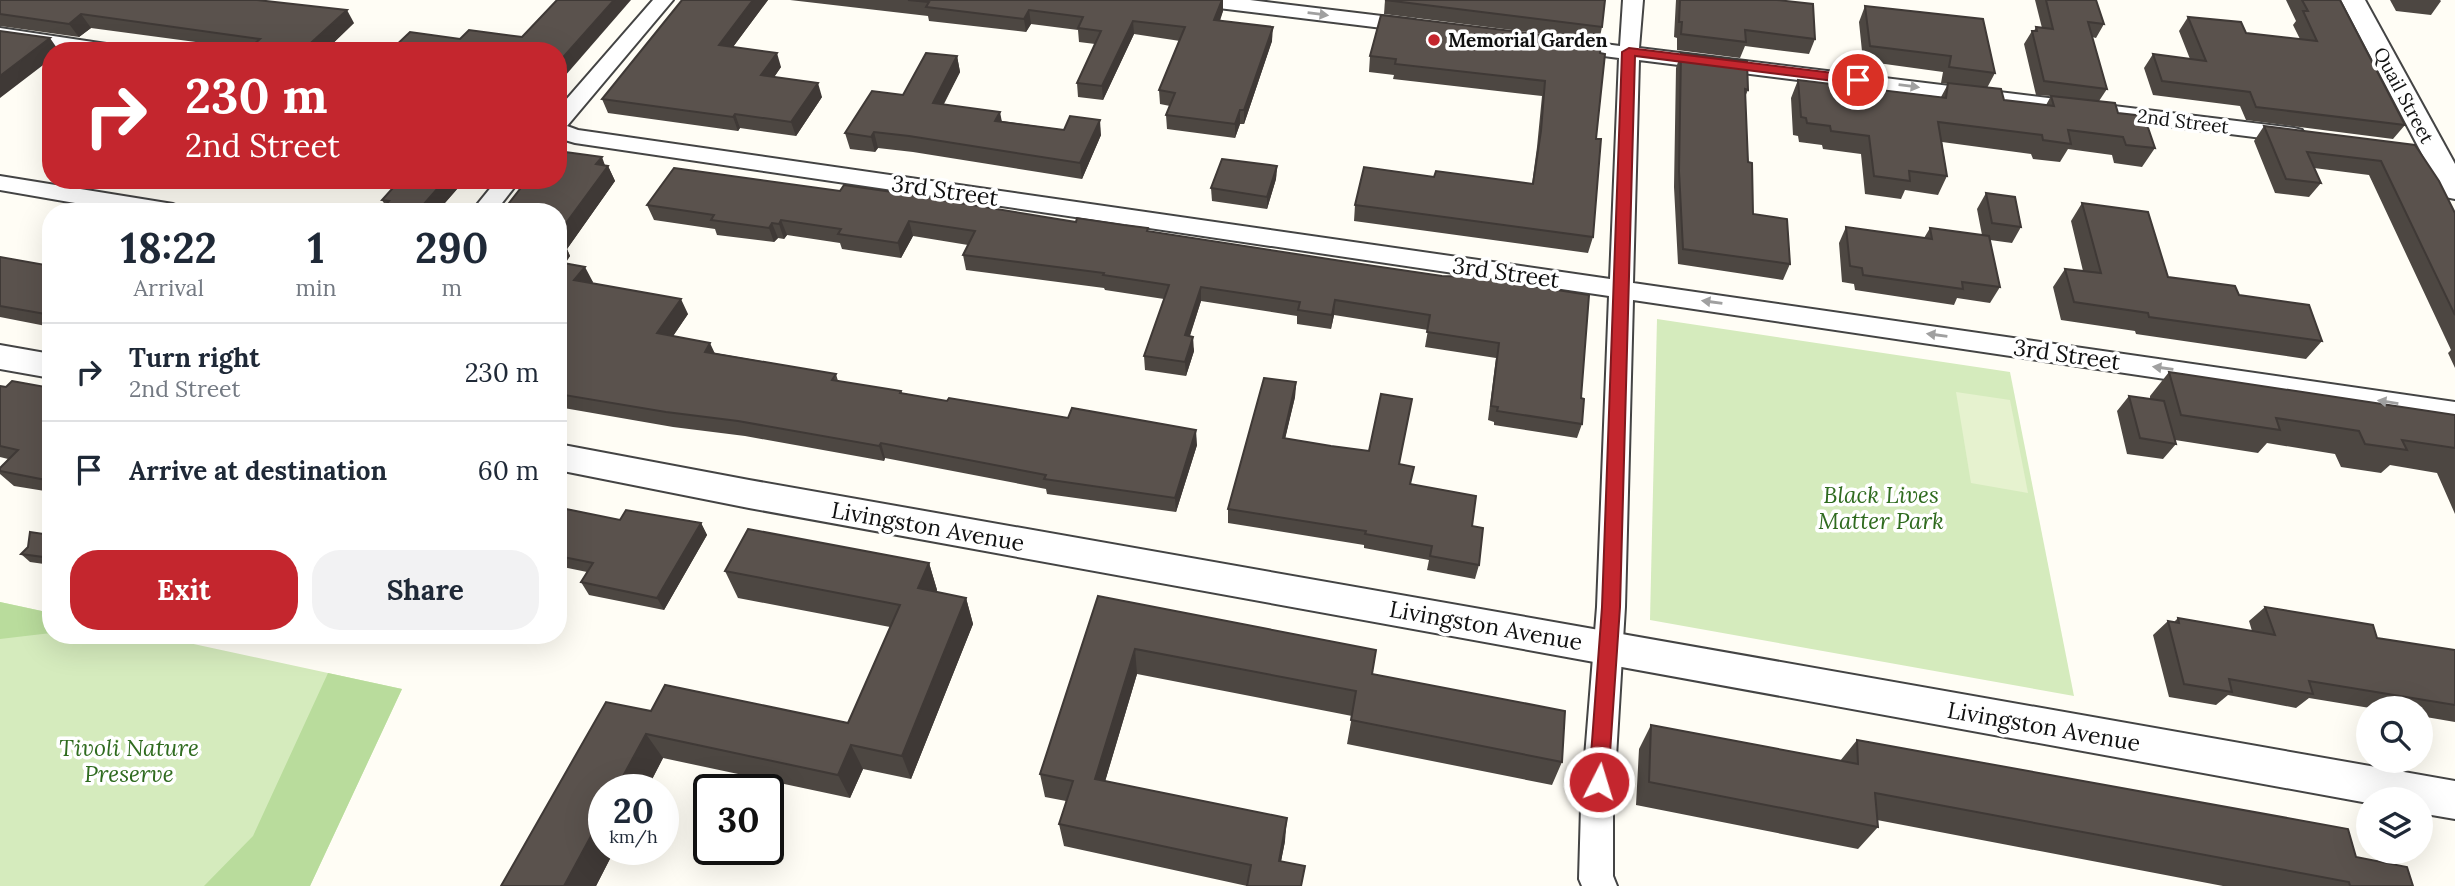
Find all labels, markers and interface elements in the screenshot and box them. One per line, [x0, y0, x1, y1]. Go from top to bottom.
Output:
one-way arrow [1307, 9, 1329, 20]
place label: Memorial Garden [1448, 28, 1608, 52]
marker: Memorial Garden [1426, 32, 1442, 48]
street label: Quail Street [2369, 43, 2440, 148]
pin [1828, 50, 1888, 110]
icon: arrive [1839, 61, 1877, 99]
text: 230 m [185, 64, 328, 126]
icon: right [70, 70, 161, 161]
one-way arrow [1898, 81, 1920, 92]
street label: 2nd Street [2136, 103, 2231, 139]
text: 2nd Street [185, 125, 340, 166]
street label: 3rd Street [890, 168, 1000, 212]
text: 18:22 [121, 221, 217, 275]
text: 1 [307, 221, 325, 275]
text: 290 [415, 221, 488, 275]
street label: 3rd Street [1451, 250, 1561, 294]
text: Arrival [134, 273, 204, 302]
text: min [296, 273, 337, 302]
text: m [441, 273, 462, 302]
one-way arrow [1701, 297, 1723, 308]
one-way arrow [1926, 329, 1948, 340]
street label: 3rd Street [2012, 332, 2122, 376]
text: Turn right [129, 341, 260, 374]
icon: right [70, 353, 108, 391]
text: 230 m [465, 356, 539, 389]
one-way arrow [2151, 362, 2173, 373]
text: 2nd Street [129, 374, 240, 403]
one-way arrow [2376, 396, 2398, 407]
icon: arrive [70, 451, 108, 489]
text: Arrive at destination [129, 454, 387, 487]
text: 60 m [478, 454, 539, 487]
park label: Black Lives Matter Park [1818, 480, 1944, 535]
street label: Livingston Avenue [829, 495, 1027, 557]
button: Exit [70, 550, 298, 630]
button: Share [312, 550, 539, 630]
street label: Livingston Avenue [1387, 594, 1585, 656]
street label: Livingston Avenue [1945, 695, 2143, 757]
map controls [2356, 696, 2433, 864]
button: search [2356, 696, 2433, 773]
park label: Tivoli Nature Preserve [59, 733, 199, 788]
position arrow [1562, 745, 1636, 819]
speed limit sign: 30 [693, 774, 784, 865]
button: layers [2356, 787, 2433, 864]
text: 20 [613, 788, 654, 833]
text: km/h [609, 825, 658, 848]

